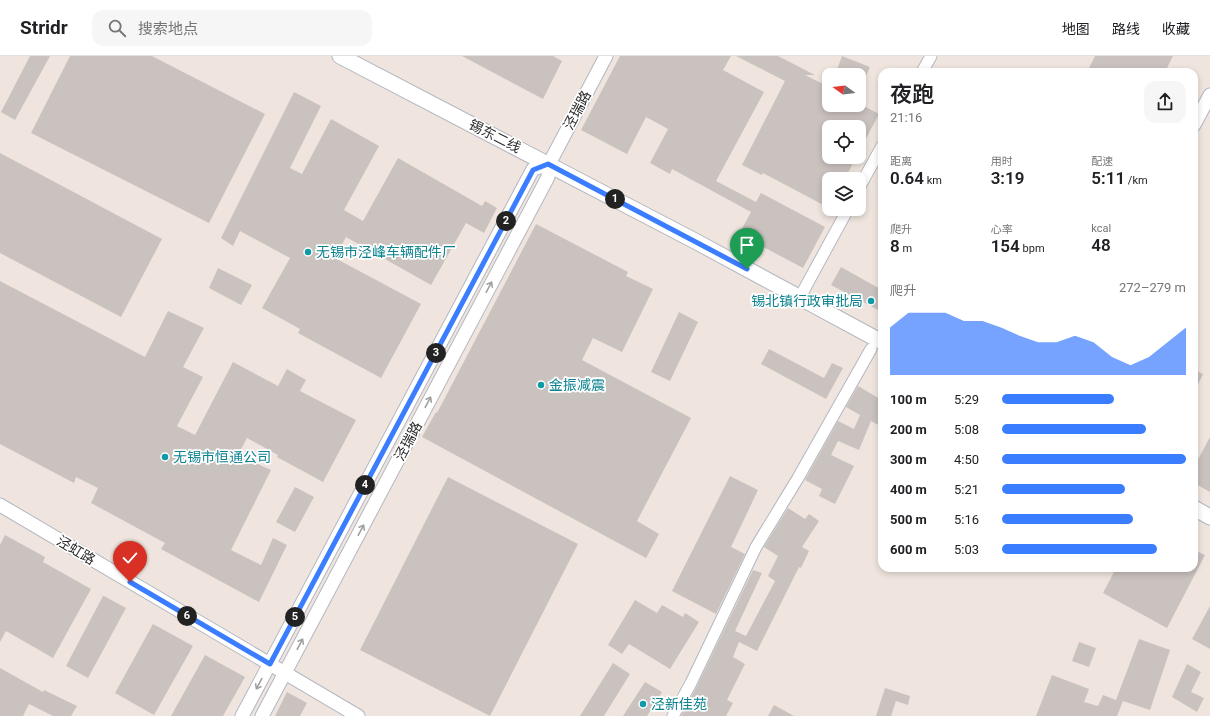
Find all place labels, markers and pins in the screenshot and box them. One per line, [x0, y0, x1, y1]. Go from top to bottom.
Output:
pin: 1 [605, 189, 625, 209]
pin: 2 [496, 211, 516, 231]
pin [730, 228, 764, 269]
place label: 无锡市泾峰车辆配件厂 [316, 244, 456, 260]
marker: 无锡市泾峰车辆配件厂 [303, 247, 313, 257]
place label: 锡北镇行政审批局 [751, 293, 863, 309]
marker: 锡北镇行政审批局 [866, 296, 876, 306]
pin: 3 [426, 343, 446, 363]
place label: 金振减震 [549, 377, 605, 393]
marker: 金振减震 [536, 380, 546, 390]
place label: 无锡市恒通公司 [173, 449, 271, 465]
marker: 无锡市恒通公司 [160, 452, 170, 462]
pin: 4 [355, 475, 375, 495]
pin [113, 541, 147, 582]
pin: 6 [177, 606, 197, 626]
pin: 5 [285, 607, 305, 627]
place label: 泾新佳苑 [651, 696, 707, 712]
marker: 泾新佳苑 [638, 699, 648, 709]

